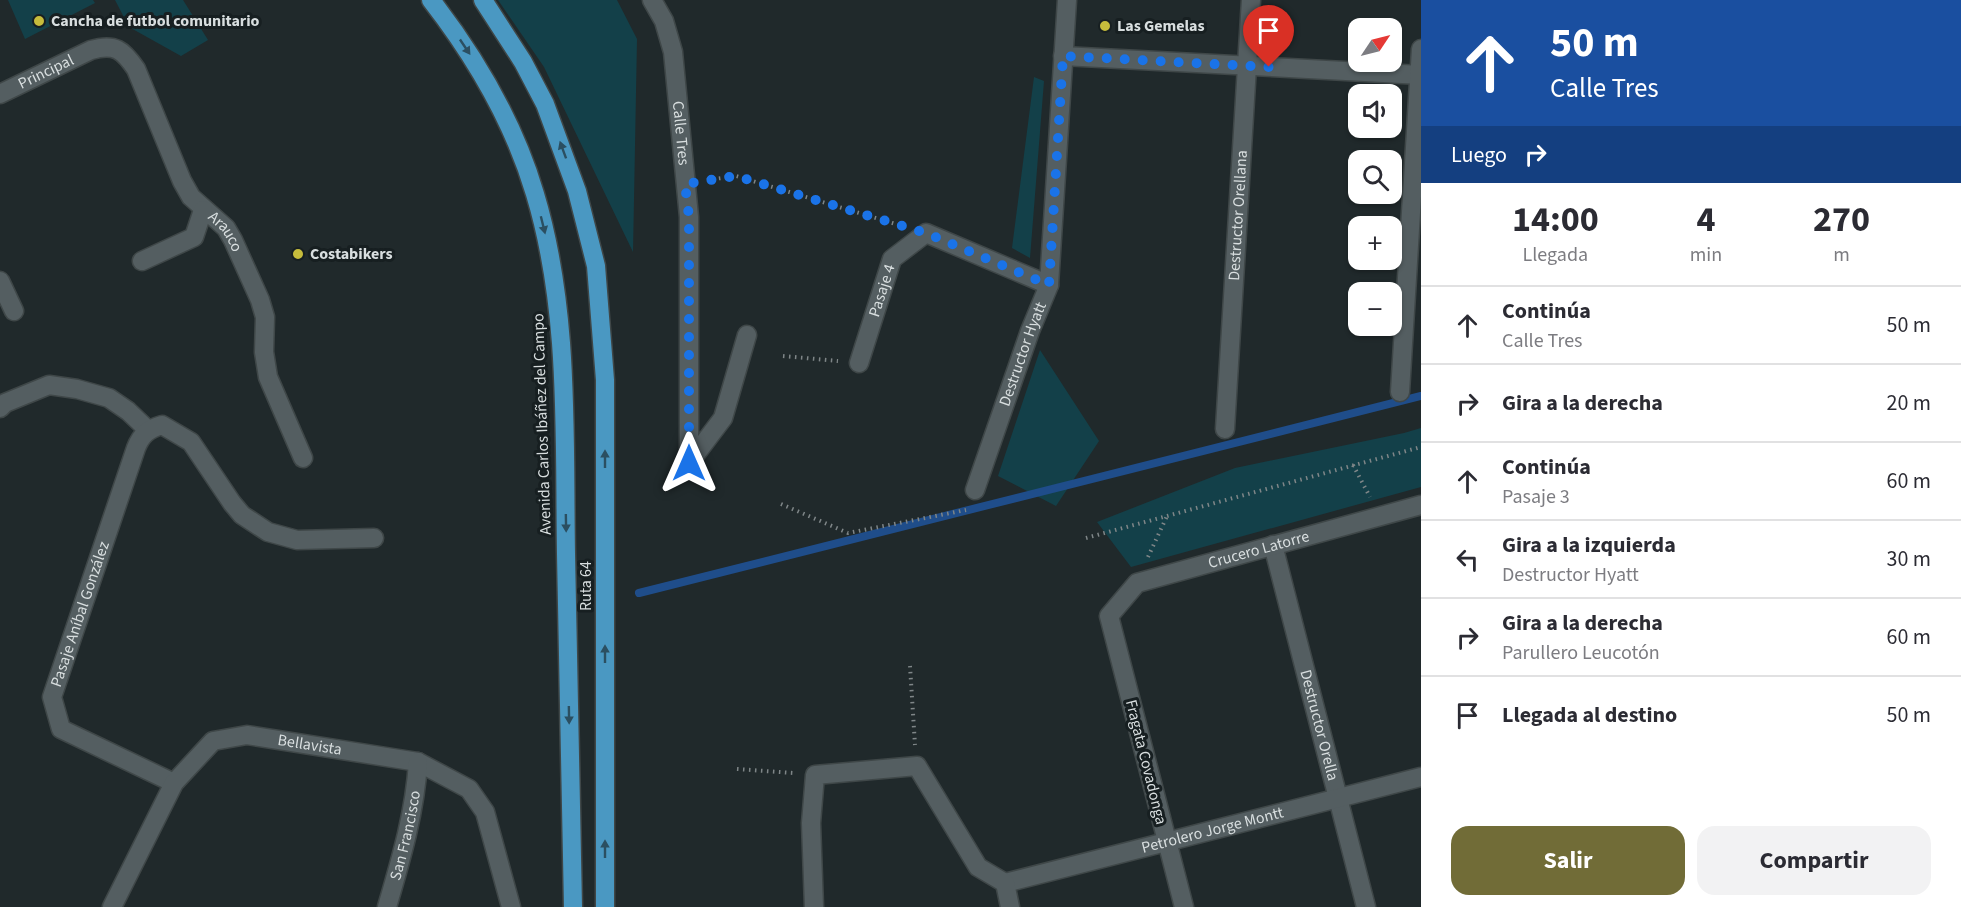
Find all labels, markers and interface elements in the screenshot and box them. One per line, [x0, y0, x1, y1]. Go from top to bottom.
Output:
pin [1243, 5, 1294, 67]
place label: Cancha de futbol comunitario [51, 10, 260, 32]
text: 50 m [1550, 13, 1639, 73]
marker: Cancha de futbol comunitario [32, 14, 46, 28]
icon: arrive [1252, 14, 1285, 47]
place label: Las Gemelas [1117, 15, 1205, 37]
north arrow [1348, 18, 1402, 72]
map controls [1348, 18, 1402, 336]
marker: Las Gemelas [1098, 19, 1112, 33]
icon: ahead [1451, 24, 1529, 102]
one-way arrow [459, 39, 471, 55]
street label: Principal [14, 49, 77, 95]
text: Calle Tres [1550, 69, 1659, 108]
button: sound [1348, 84, 1402, 138]
street label: Calle Tres [667, 100, 695, 167]
icon: right [1519, 138, 1552, 171]
text: Luego [1451, 139, 1507, 171]
one-way arrow [557, 140, 567, 158]
street label: Destructor Orellana [1223, 149, 1253, 281]
button: search [1348, 150, 1402, 204]
text: 14:00 [1512, 194, 1599, 245]
text: 4 [1696, 194, 1715, 245]
text: 270 [1813, 194, 1870, 245]
street label: Arauco [203, 206, 248, 255]
one-way arrow [539, 216, 549, 234]
button: + [1348, 216, 1402, 270]
text: Llegada [1523, 241, 1588, 269]
text: min [1690, 241, 1722, 269]
text: m [1833, 241, 1850, 269]
place label: Costabikers [310, 243, 393, 265]
marker: Costabikers [291, 247, 305, 261]
street label: Pasaje 4 [863, 261, 901, 320]
button: − [1348, 282, 1402, 336]
text: Continúa [1502, 295, 1591, 327]
street label: Destructor Hyatt [994, 298, 1052, 409]
icon: ahead [1451, 309, 1484, 342]
text: 50 m [1886, 309, 1931, 341]
street label: Avenida Carlos Ibáñez del Campo [527, 313, 557, 535]
text: Calle Tres [1502, 327, 1582, 355]
icon: right [1451, 387, 1484, 420]
text: Gira a la derecha [1502, 387, 1663, 419]
text: 20 m [1886, 387, 1931, 419]
position arrow [657, 431, 721, 495]
one-way arrow [600, 449, 610, 468]
text: Continúa [1502, 451, 1591, 483]
icon: ahead [1451, 465, 1484, 498]
text: 60 m [1886, 465, 1931, 497]
text: Pasaje 3 [1502, 483, 1570, 511]
one-way arrow [561, 514, 570, 533]
street label: Crucero Latorre [1206, 525, 1312, 574]
text: Gira a la izquierda [1502, 529, 1676, 561]
street label: Pasaje Aníbal González [45, 538, 115, 690]
icon: left [1451, 543, 1484, 576]
text: 30 m [1886, 543, 1931, 575]
street label: Ruta 64 [575, 561, 597, 611]
text: Destructor Hyatt [1502, 561, 1639, 589]
text: Gira a la derecha [1502, 607, 1663, 639]
icon: right [1451, 621, 1484, 654]
text: 60 m [1886, 621, 1931, 653]
text: Parullero Leucotón [1502, 639, 1660, 667]
one-way arrow [600, 644, 610, 663]
street label: Destructor Orella [1294, 667, 1344, 783]
street label: Fragata Covadonga [1120, 697, 1172, 827]
icon: arrive [1451, 699, 1484, 732]
text: Llegada al destino [1502, 699, 1677, 731]
text: 50 m [1886, 699, 1931, 731]
one-way arrow [564, 706, 574, 725]
street label: Bellavista [276, 729, 343, 761]
street label: San Francisco [384, 789, 426, 883]
street label: Petrolero Jorge Montt [1139, 801, 1286, 859]
button: Salir [1451, 826, 1685, 895]
button: Compartir [1697, 826, 1931, 895]
one-way arrow [600, 839, 610, 858]

